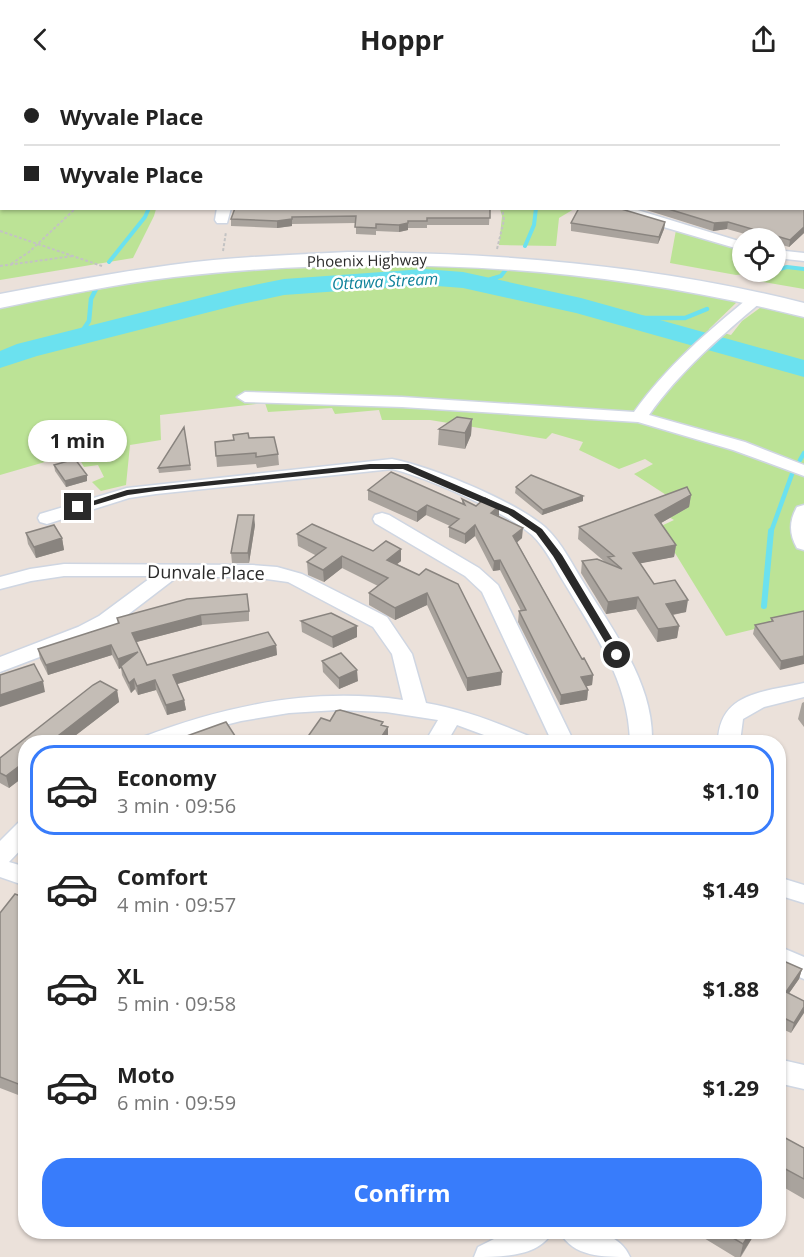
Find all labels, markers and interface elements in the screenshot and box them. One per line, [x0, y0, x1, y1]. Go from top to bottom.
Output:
text: Hoppr [360, 21, 444, 58]
icon: back [24, 23, 57, 56]
icon: share [747, 23, 780, 56]
text: Wyvale Place [60, 101, 203, 131]
text: Wyvale Place [60, 159, 203, 189]
map controls [732, 228, 786, 282]
button: locate [732, 228, 786, 282]
street label: Phoenix Highway [307, 249, 428, 271]
water label: Ottawa Stream [331, 267, 439, 295]
callout: 1 min [28, 420, 128, 462]
text: 1 min [50, 427, 105, 454]
route end [64, 493, 91, 520]
street label: Dunvale Place [147, 559, 265, 585]
route start [603, 641, 630, 668]
text: Economy [117, 762, 216, 792]
icon: car [45, 763, 99, 817]
text: $1.10 [702, 775, 759, 805]
text: 3 min · 09:56 [117, 792, 236, 819]
text: Comfort [117, 861, 208, 891]
icon: car [45, 862, 99, 916]
text: $1.49 [702, 874, 759, 904]
text: 4 min · 09:57 [117, 891, 236, 918]
text: XL [117, 960, 144, 990]
icon: car [45, 961, 99, 1015]
text: $1.88 [702, 973, 759, 1003]
text: 5 min · 09:58 [117, 990, 236, 1017]
text: Moto [117, 1059, 175, 1089]
icon: car [45, 1060, 99, 1114]
text: $1.29 [702, 1072, 759, 1102]
text: 6 min · 09:59 [117, 1089, 236, 1116]
button: Confirm [42, 1158, 762, 1227]

